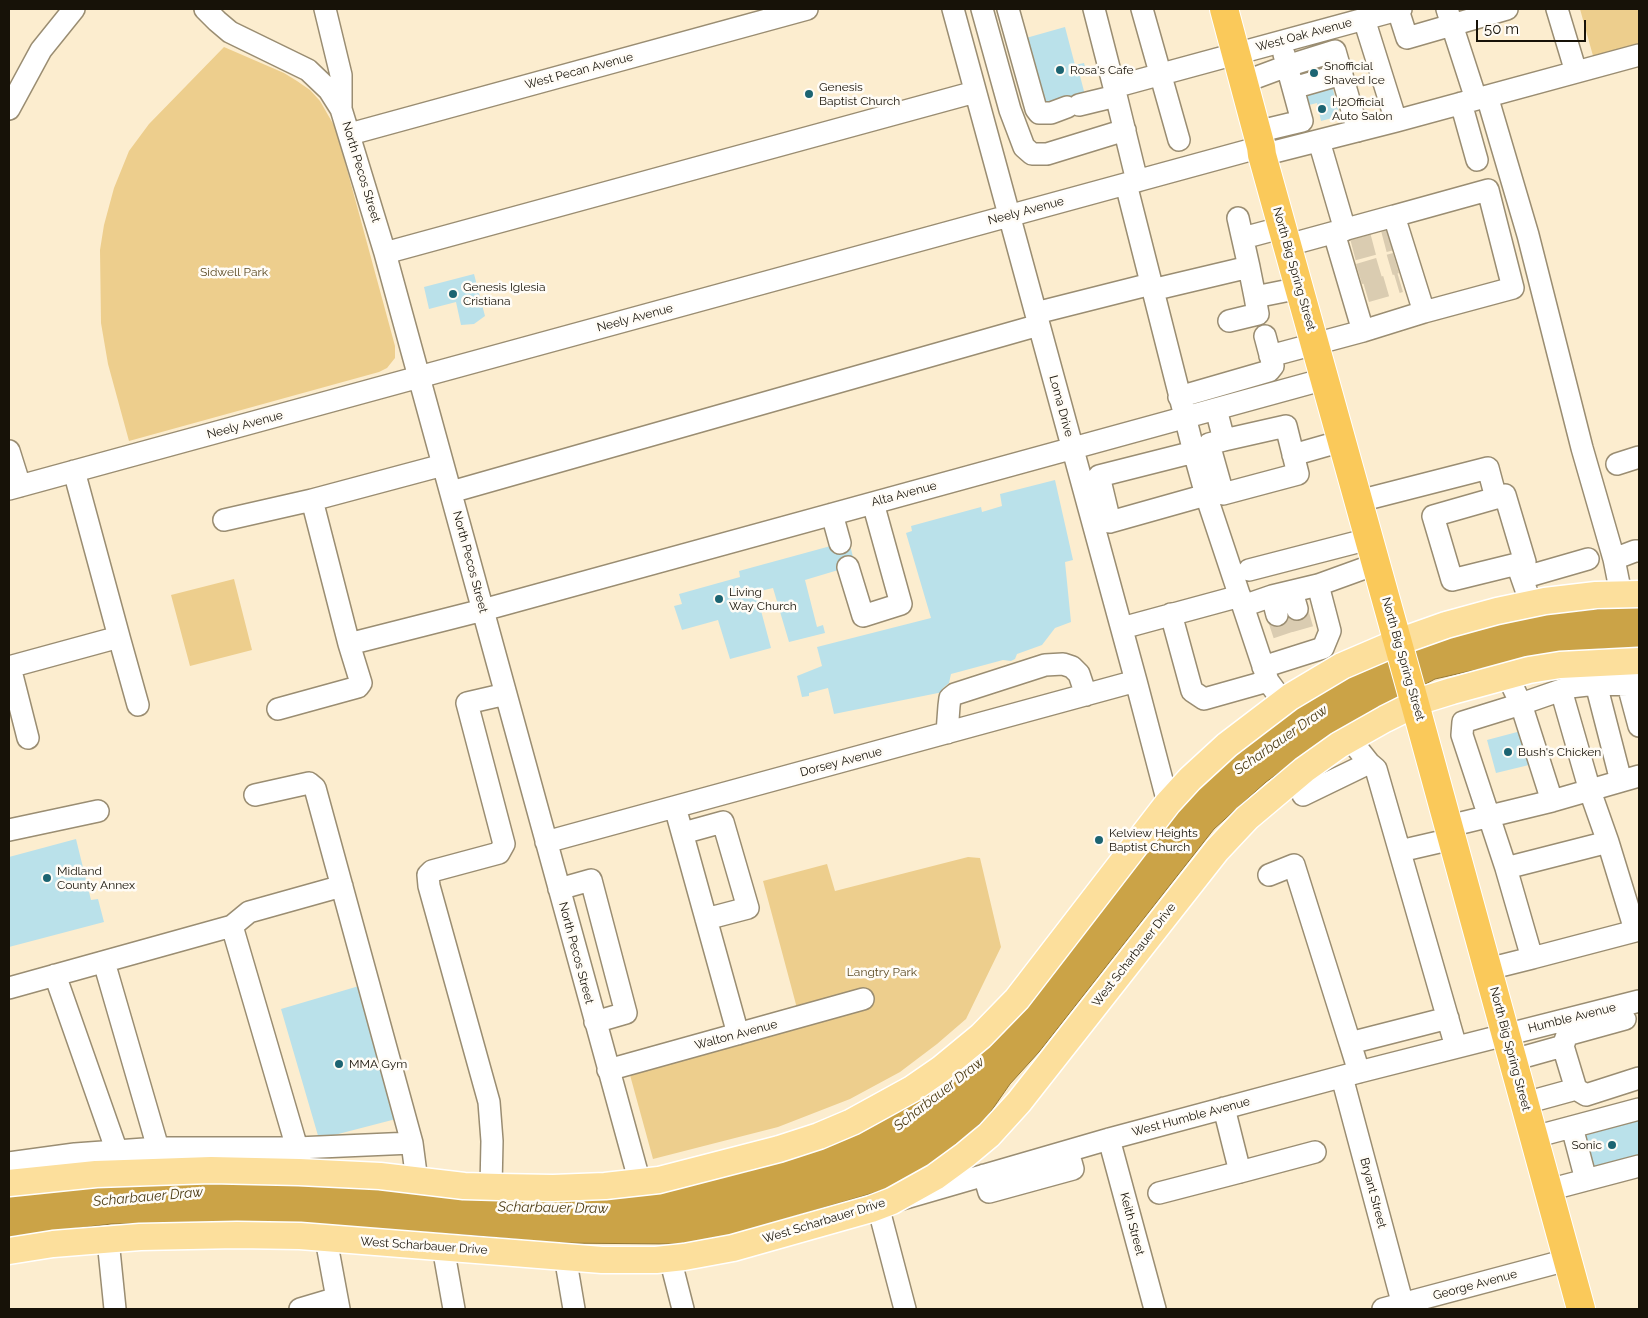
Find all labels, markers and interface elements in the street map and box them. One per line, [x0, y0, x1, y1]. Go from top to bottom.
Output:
scale bar [1478, 10, 1588, 42]
street label: West Oak Avenue [1254, 15, 1354, 55]
text: 50 m [1484, 20, 1519, 38]
street label: West Pecan Avenue [523, 50, 635, 92]
place label: Snofficial Shaved Ice [1324, 59, 1385, 87]
place label: Rosa's Cafe [1070, 63, 1134, 77]
marker: Rosa's Cafe [1054, 64, 1066, 76]
marker: Snofficial Shaved Ice [1308, 67, 1320, 79]
place label: Genesis Baptist Church [819, 80, 900, 108]
marker: Genesis Baptist Church [803, 88, 815, 100]
place label: H2Official Auto Salon [1332, 95, 1392, 123]
marker: H2Official Auto Salon [1316, 103, 1328, 115]
street label: North Pecos Street [339, 120, 383, 224]
street label: Neely Avenue [986, 194, 1066, 228]
street label: North Big Spring Street [1269, 206, 1319, 332]
park label: Sidwell Park [200, 265, 268, 279]
place label: Genesis Iglesia Cristiana [463, 280, 546, 308]
marker: Genesis Iglesia Cristiana [447, 288, 459, 300]
street label: Neely Avenue [595, 301, 675, 335]
street label: Loma Drive [1046, 374, 1076, 438]
street label: Neely Avenue [205, 408, 285, 442]
street label: Alta Avenue [870, 478, 938, 510]
street label: North Pecos Street [449, 510, 491, 614]
place label: Living Way Church [729, 585, 797, 613]
marker: Living Way Church [713, 593, 725, 605]
street label: North Big Spring Street [1378, 596, 1428, 722]
water label: Scharbauer Draw [1231, 702, 1331, 778]
street label: Dorsey Avenue [798, 744, 884, 780]
place label: Bush's Chicken [1518, 745, 1601, 759]
marker: Bush's Chicken [1502, 746, 1514, 758]
place label: Kelview Heights Baptist Church [1109, 826, 1198, 854]
marker: Kelview Heights Baptist Church [1093, 834, 1105, 846]
place label: Midland County Annex [57, 864, 135, 892]
marker: Midland County Annex [41, 872, 53, 884]
street label: West Scharbauer Drive [1089, 900, 1179, 1010]
street label: North Pecos Street [555, 901, 597, 1005]
park label: Langtry Park [847, 965, 917, 979]
street label: North Big Spring Street [1486, 985, 1534, 1113]
street label: Humble Avenue [1527, 1000, 1617, 1036]
street label: Walton Avenue [693, 1017, 779, 1053]
water label: Scharbauer Draw [890, 1053, 988, 1135]
place label: MMA Gym [349, 1057, 407, 1071]
marker: MMA Gym [333, 1058, 345, 1070]
street label: West Humble Avenue [1130, 1094, 1252, 1140]
place label: Sonic [1571, 1138, 1602, 1152]
marker: Sonic [1606, 1139, 1618, 1151]
street label: Bryant Street [1357, 1156, 1389, 1230]
water label: Scharbauer Draw [92, 1184, 204, 1210]
street label: Keith Street [1117, 1191, 1147, 1257]
street label: West Scharbauer Drive [761, 1196, 887, 1246]
water label: Scharbauer Draw [498, 1199, 608, 1217]
street label: West Scharbauer Drive [360, 1234, 488, 1258]
street label: George Avenue [1431, 1267, 1519, 1303]

